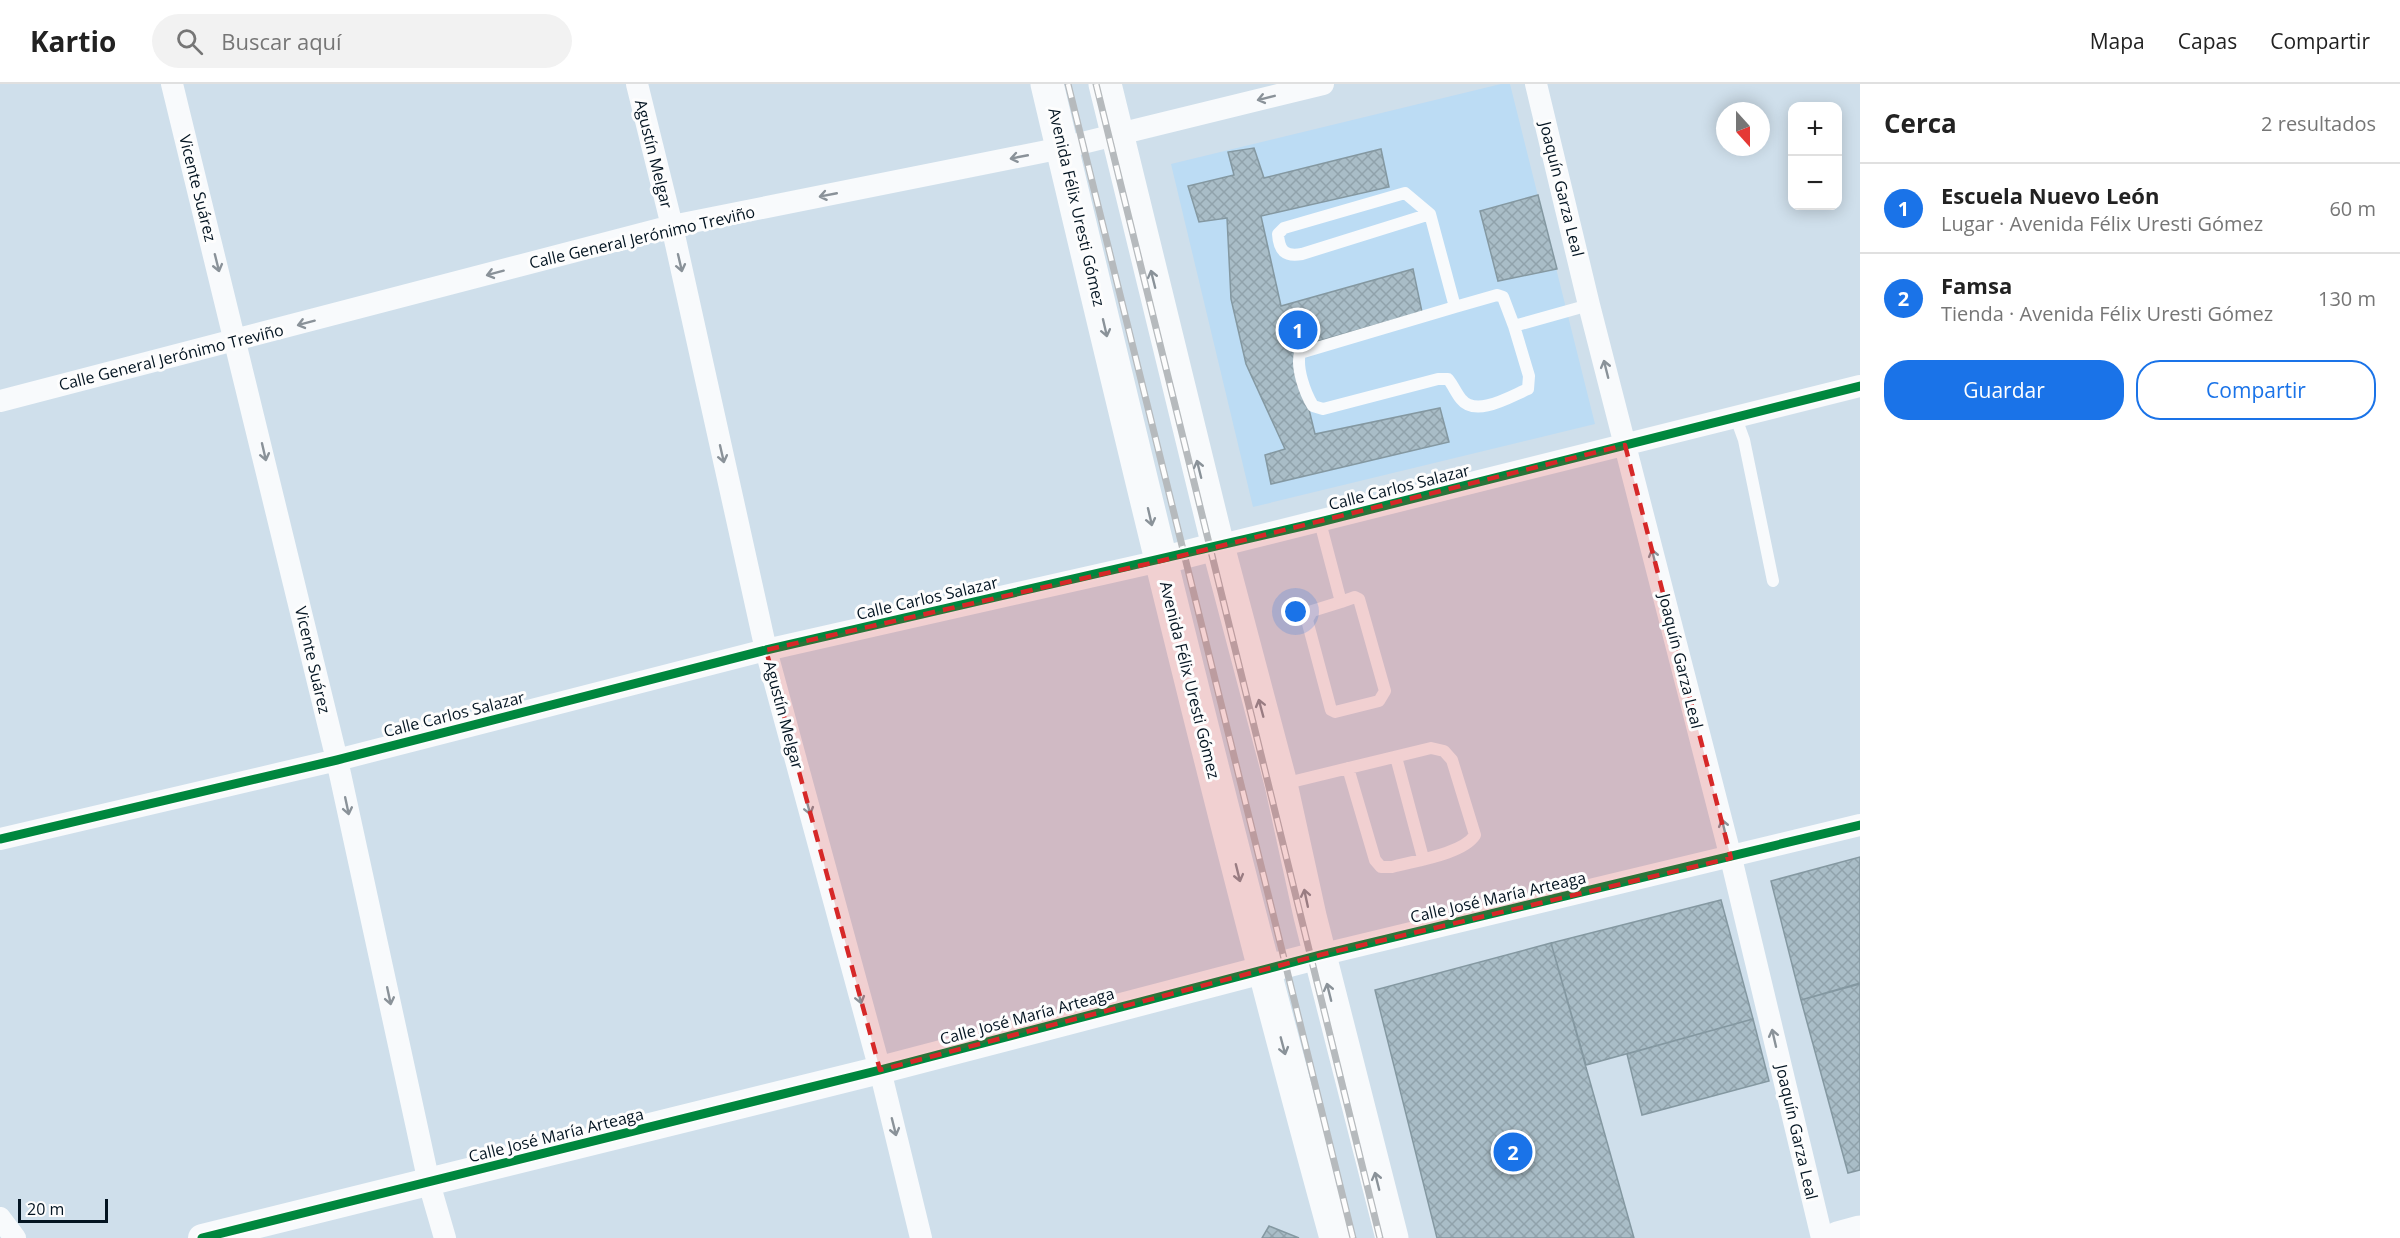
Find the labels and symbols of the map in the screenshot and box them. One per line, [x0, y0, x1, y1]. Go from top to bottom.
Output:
one-way arrow [1257, 93, 1276, 105]
street label: Agustín Melgar [630, 97, 678, 211]
north arrow [1716, 102, 1770, 156]
street label: Avenida Félix Uresti Gómez [1043, 106, 1111, 308]
street label: Joaquín Garza Leal [1534, 117, 1589, 259]
street label: Vicente Suárez [174, 132, 222, 244]
one-way arrow [1010, 152, 1029, 163]
one-way arrow [818, 190, 838, 201]
street label: Calle General Jerónimo Treviño [527, 200, 757, 274]
one-way arrow [212, 253, 224, 272]
one-way arrow [675, 253, 686, 273]
one-way arrow [486, 268, 505, 279]
one-way arrow [1146, 270, 1158, 289]
pin: 1 [1278, 308, 1318, 352]
one-way arrow [297, 317, 316, 329]
street label: Calle General Jerónimo Treviño [56, 318, 286, 396]
one-way arrow [1099, 318, 1111, 337]
one-way arrow [1599, 360, 1611, 379]
one-way arrow [258, 443, 270, 462]
one-way arrow [717, 444, 729, 463]
one-way arrow [1193, 459, 1205, 478]
street label: Calle Carlos Salazar [1326, 459, 1472, 515]
one-way arrow [1144, 508, 1156, 527]
one-way arrow [1648, 549, 1660, 568]
street label: Calle Carlos Salazar [854, 571, 1000, 625]
street label: Avenida Félix Uresti Gómez [1155, 579, 1225, 781]
street label: Joaquín Garza Leal [1653, 589, 1708, 731]
your location [1281, 597, 1310, 626]
street label: Vicente Suárez [290, 604, 336, 716]
street label: Agustín Melgar [759, 658, 809, 772]
street label: Calle Carlos Salazar [381, 686, 527, 742]
one-way arrow [1255, 699, 1266, 718]
one-way arrow [342, 795, 353, 815]
one-way arrow [803, 796, 815, 815]
one-way arrow [1717, 819, 1729, 838]
one-way arrow [1233, 863, 1244, 882]
street label: Calle José María Arteaga [1408, 866, 1588, 928]
one-way arrow [1300, 889, 1311, 908]
street label: Calle José María Arteaga [937, 982, 1117, 1050]
one-way arrow [1323, 983, 1334, 1002]
one-way arrow [854, 985, 866, 1004]
one-way arrow [383, 986, 395, 1005]
one-way arrow [1768, 1029, 1780, 1048]
one-way arrow [1278, 1036, 1289, 1055]
street label: Joaquín Garza Leal [1770, 1060, 1823, 1202]
street label: Calle José María Arteaga [466, 1103, 646, 1167]
one-way arrow [888, 1117, 900, 1136]
pin: 2 [1494, 1130, 1532, 1174]
one-way arrow [1371, 1172, 1383, 1191]
scale bar [18, 1196, 108, 1224]

